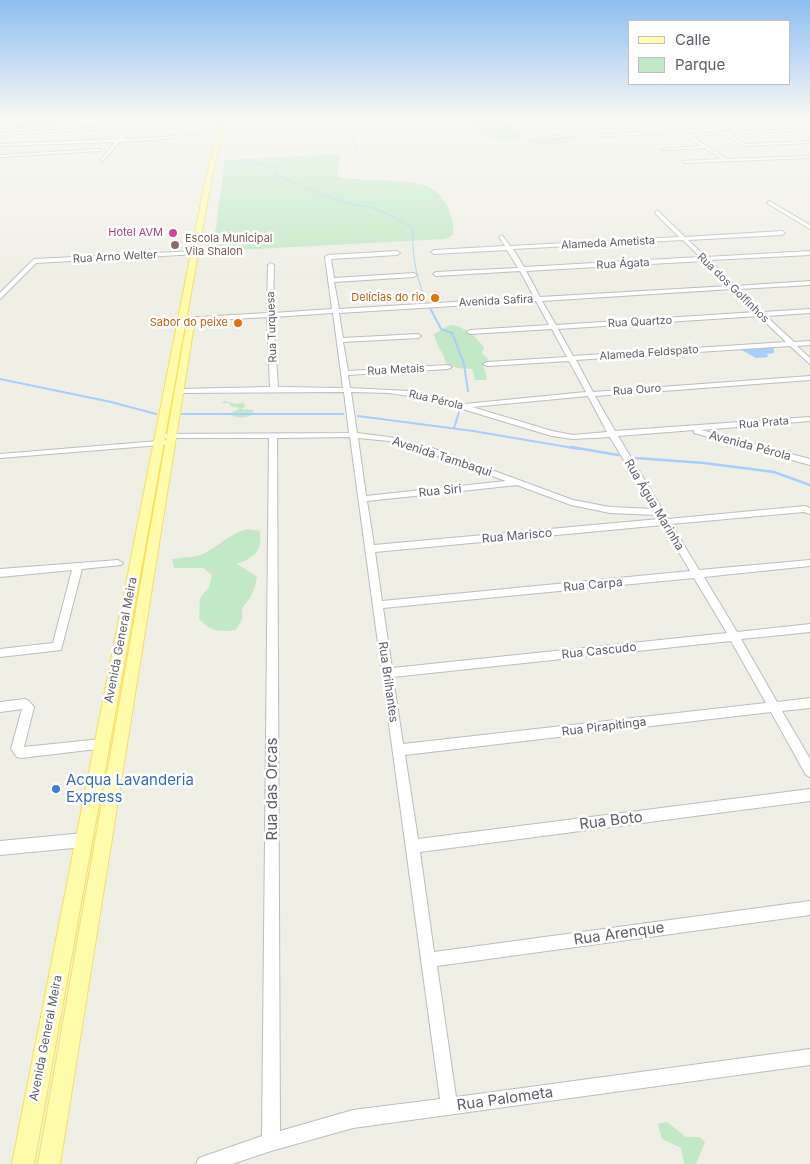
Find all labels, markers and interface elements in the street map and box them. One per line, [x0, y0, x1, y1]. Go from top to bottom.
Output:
legend [628, 20, 790, 85]
text: Calle [675, 30, 710, 49]
text: Parque [675, 55, 725, 74]
place label: Hotel AVM [108, 226, 163, 240]
marker: Hotel AVM [167, 227, 179, 239]
place label: Escola Municipal Vila Shalon [185, 232, 272, 258]
street label: Alameda Ametista [561, 234, 655, 252]
marker: Escola Municipal Vila Shalon [169, 239, 181, 251]
street label: Rua Arno Welter [72, 248, 158, 266]
street label: Rua dos Golfinhos [694, 250, 772, 326]
street label: Rua Ágata [596, 256, 650, 272]
street label: Rua Turquesa [264, 291, 280, 363]
place label: Delícias do rio [351, 291, 425, 305]
marker: Delícias do rio [429, 292, 441, 304]
street label: Avenida Safira [458, 292, 534, 310]
street label: Rua Quartzo [608, 314, 672, 330]
place label: Sabor do peixe [150, 316, 228, 330]
marker: Sabor do peixe [232, 317, 244, 329]
street label: Alameda Feldspato [599, 343, 699, 363]
street label: Rua Metais [367, 362, 425, 378]
street label: Rua Ouro [612, 382, 662, 398]
street label: Rua Pérola [407, 387, 465, 413]
street label: Rua Prata [739, 414, 789, 432]
street label: Avenida Pérola [707, 428, 793, 464]
street label: Avenida Tambaqui [390, 434, 494, 480]
street label: Rua Água Marinha [621, 457, 687, 553]
street label: Rua Siri [418, 482, 462, 500]
street label: Rua Marisco [481, 526, 553, 546]
street label: Rua Carpa [563, 575, 623, 595]
street label: Avenida General Meira [102, 576, 140, 704]
street label: Rua Cascudo [561, 640, 637, 662]
street label: Rua Brilhantes [375, 641, 401, 723]
street label: Rua Pirapitinga [561, 715, 647, 739]
street label: Rua das Orcas [263, 738, 281, 840]
place label: Acqua Lavanderia Express [66, 771, 194, 806]
marker: Acqua Lavanderia Express [50, 783, 62, 795]
street label: Rua Boto [578, 808, 644, 834]
street label: Rua Arenque [573, 919, 665, 949]
street label: Avenida General Meira [27, 974, 65, 1102]
street label: Rua Palometa [456, 1083, 554, 1115]

